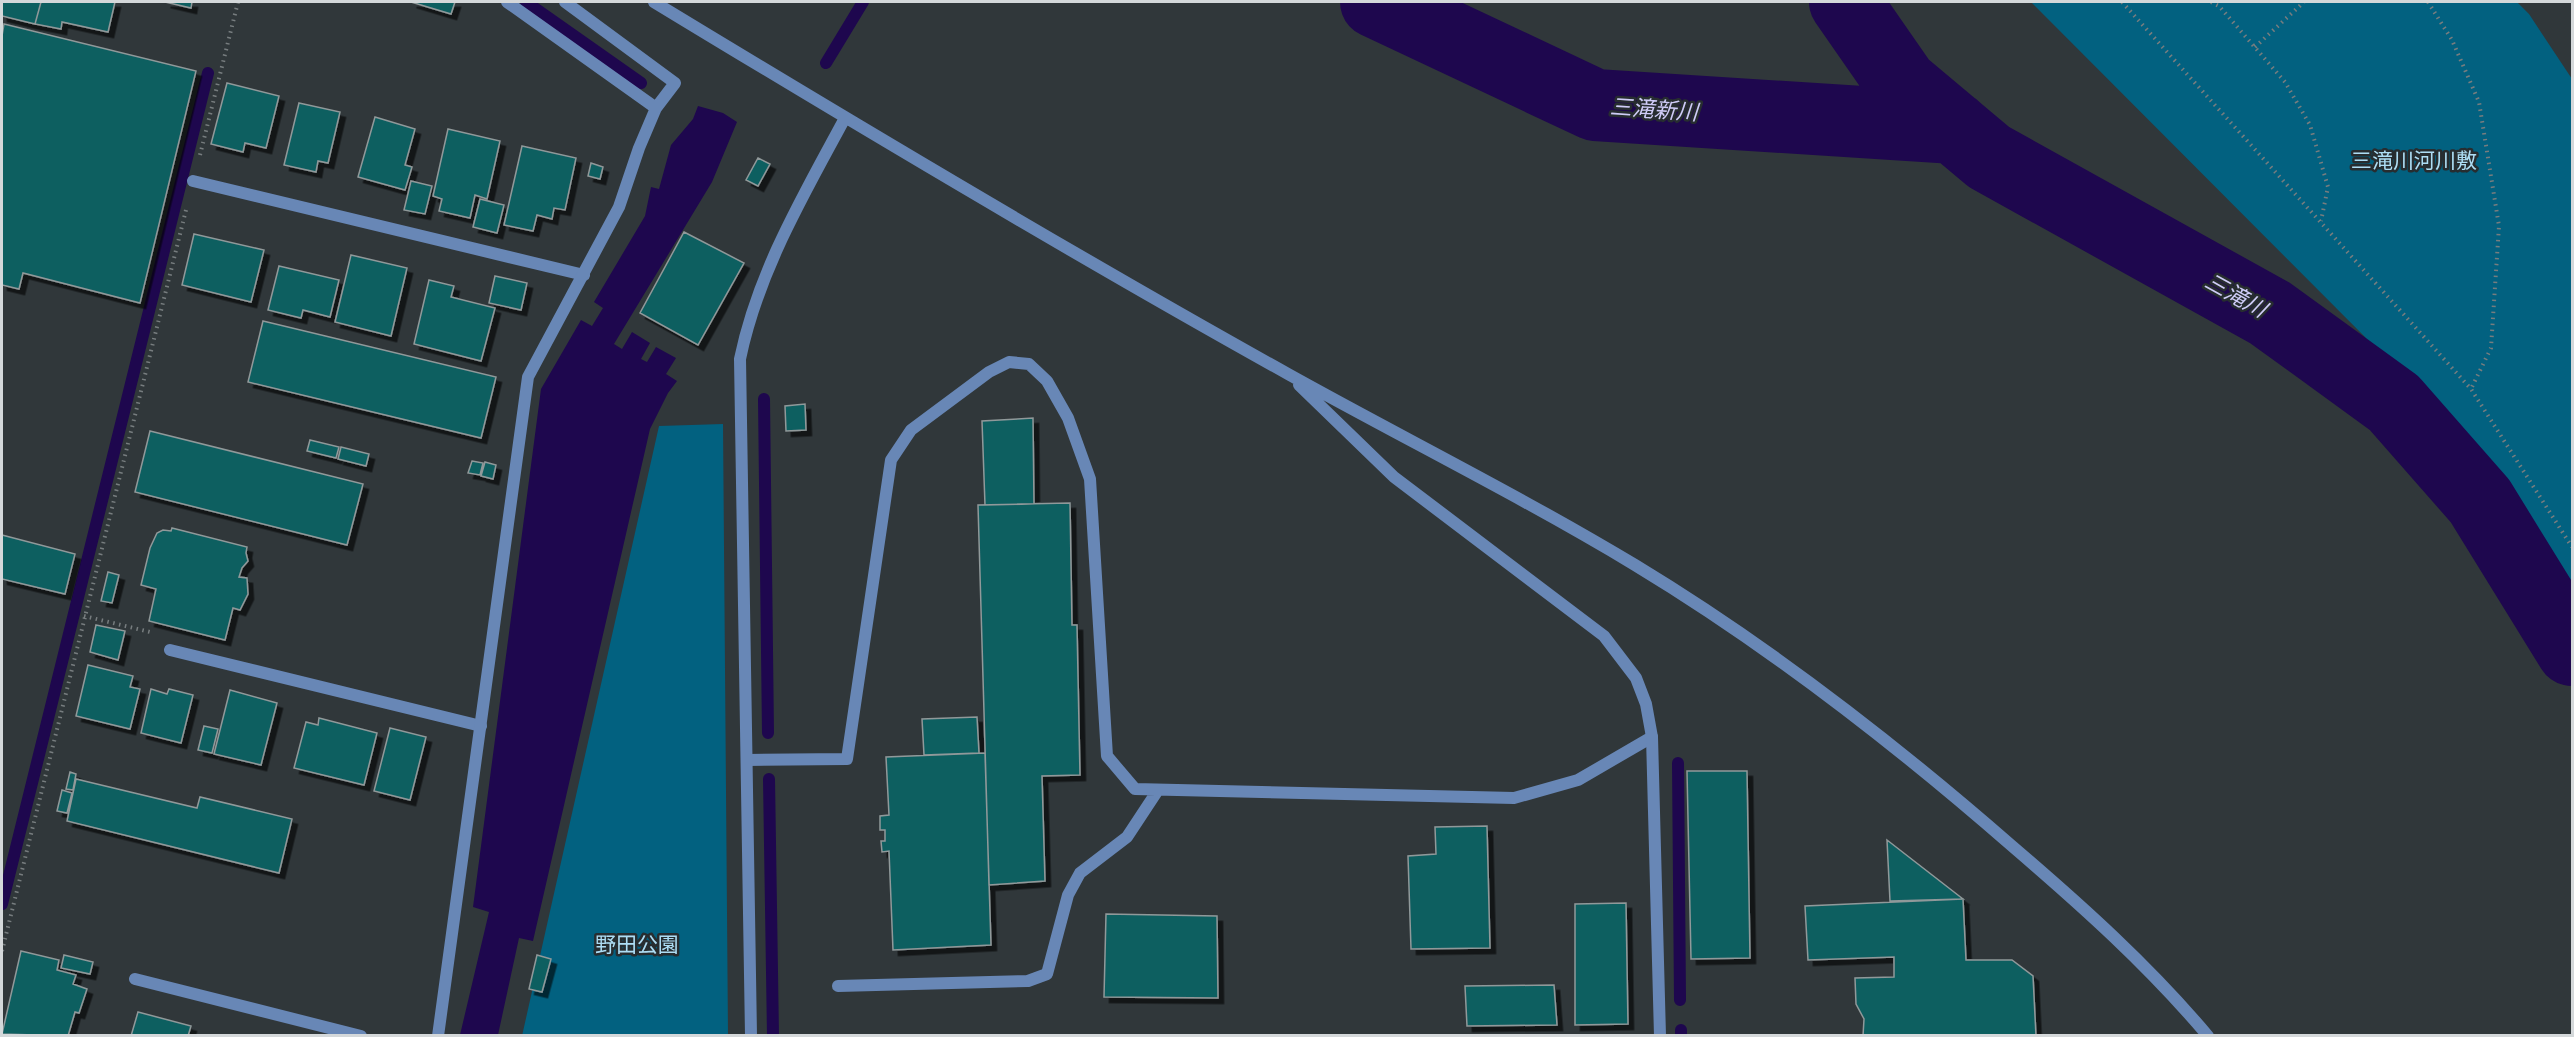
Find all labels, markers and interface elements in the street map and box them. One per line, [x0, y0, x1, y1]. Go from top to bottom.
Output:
water label: 三滝新川 [1609, 89, 1701, 129]
park label: 三滝川河川敷 [2351, 144, 2477, 176]
water label: 三滝川 [2199, 264, 2275, 327]
park label: 野田公園 [595, 928, 679, 960]

